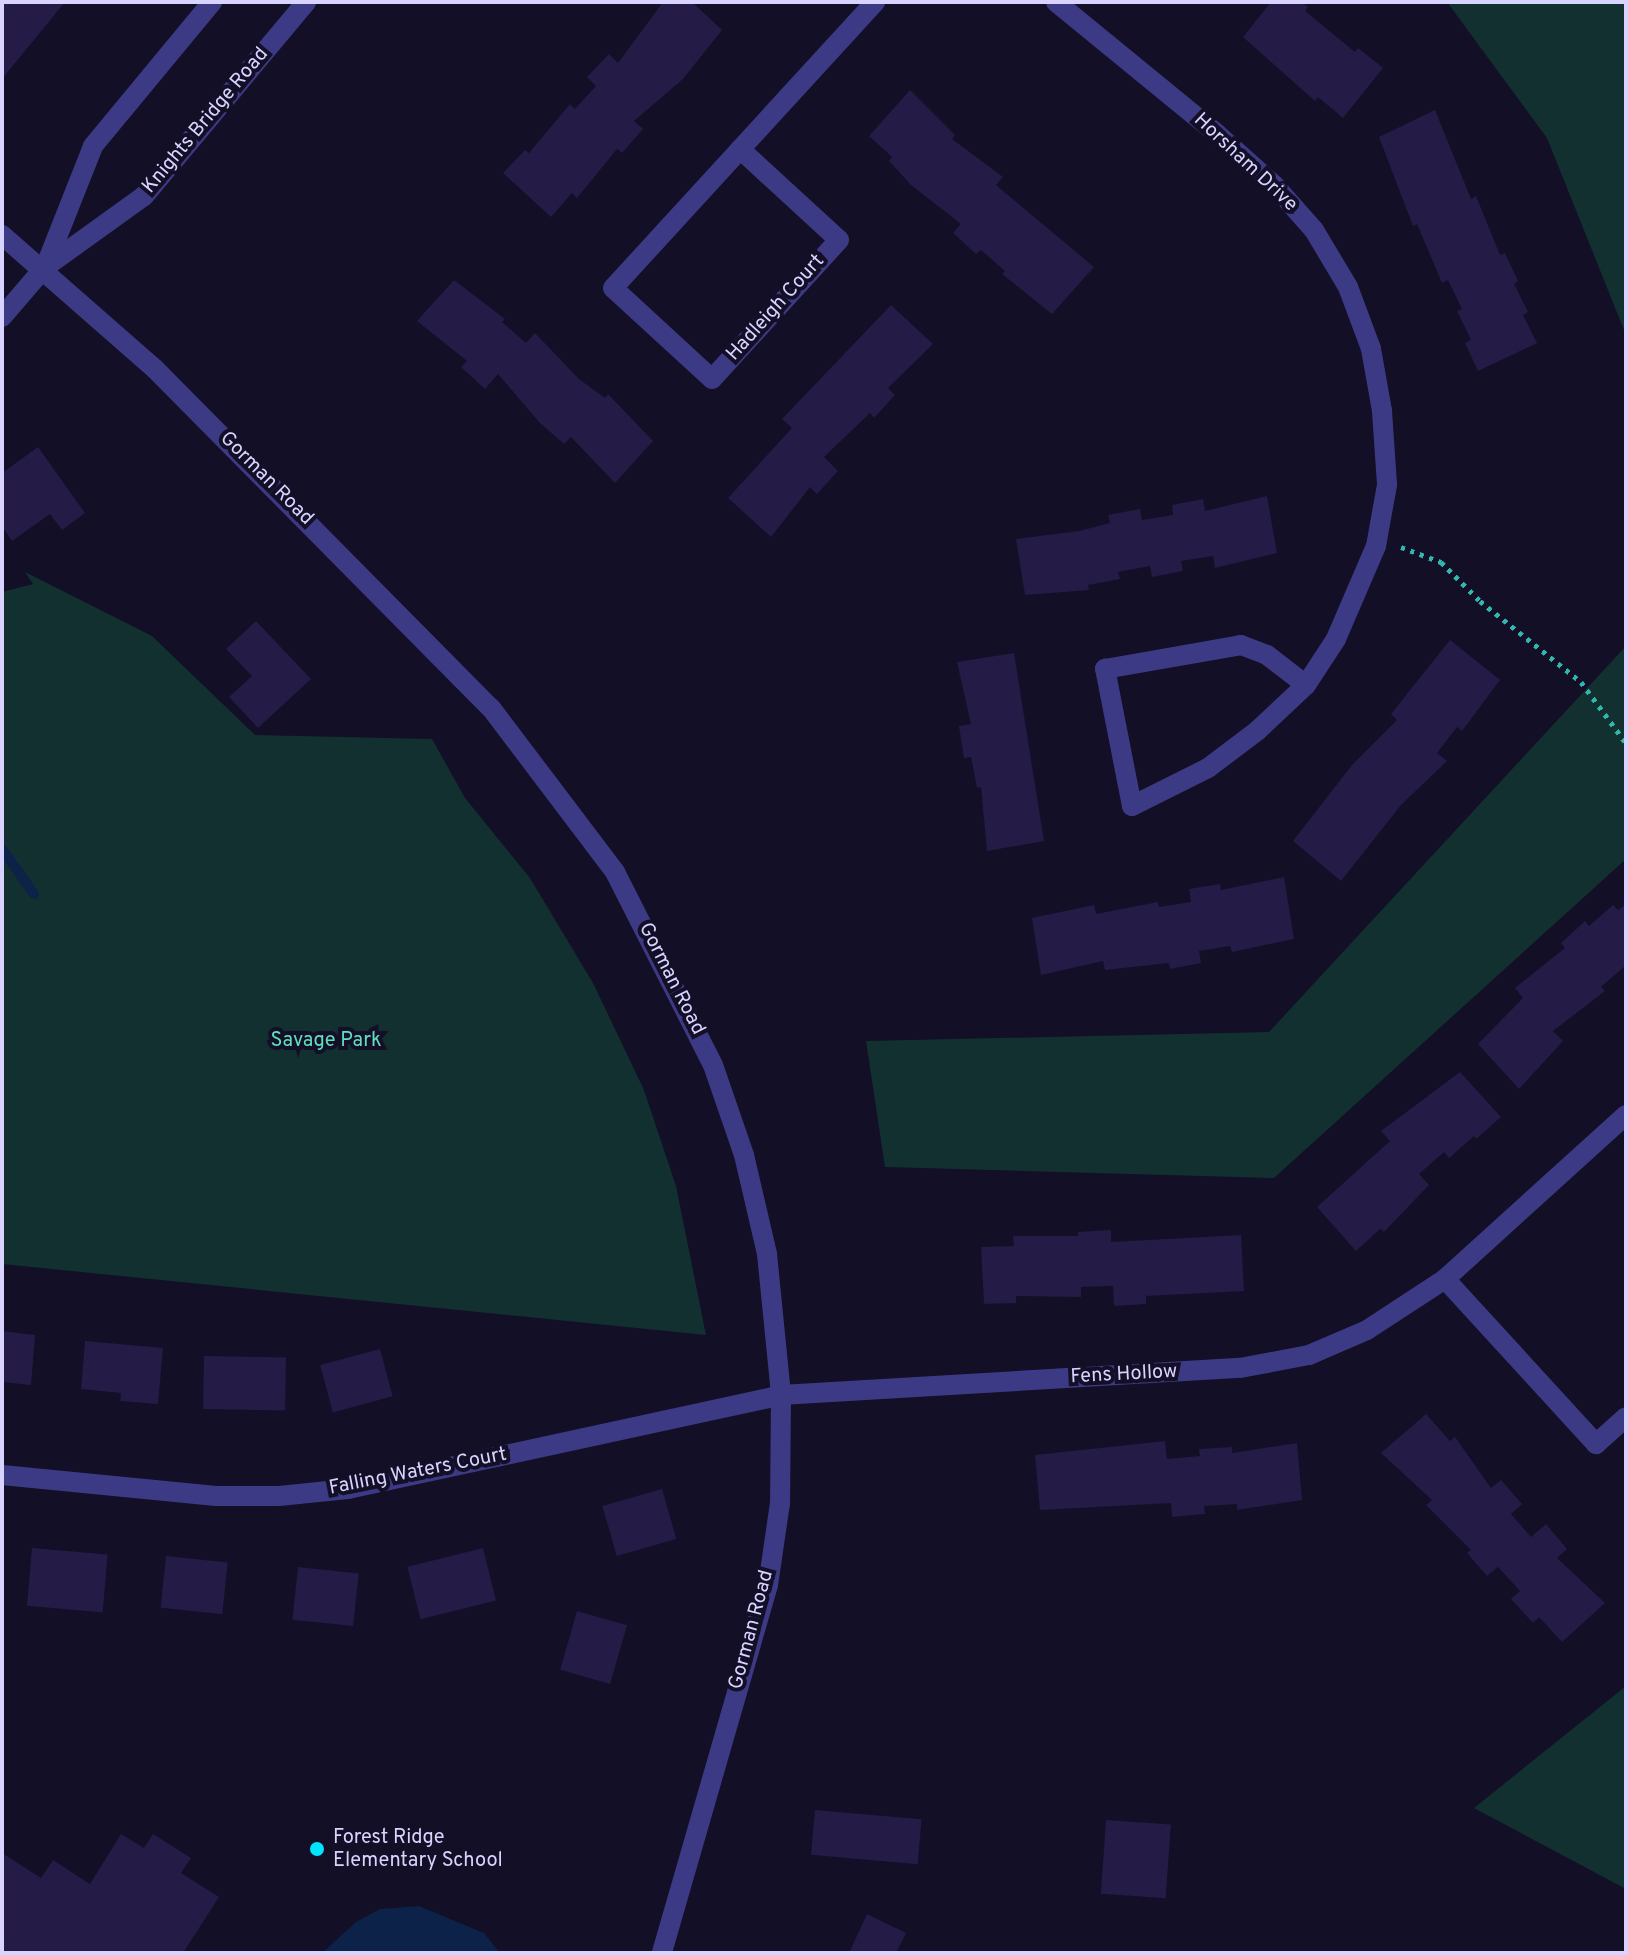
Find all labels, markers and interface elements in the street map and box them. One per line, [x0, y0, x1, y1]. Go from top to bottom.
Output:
street label: Knights Bridge Road [138, 43, 274, 199]
street label: Horsham Drive [1188, 109, 1302, 217]
street label: Hadleigh Court [722, 250, 830, 366]
street label: Gorman Road [214, 427, 318, 531]
street label: Gorman Road [632, 919, 710, 1039]
park label: Savage Park [270, 1029, 382, 1053]
street label: Fens Hollow [1070, 1360, 1178, 1390]
street label: Falling Waters Court [327, 1443, 509, 1501]
street label: Gorman Road [725, 1568, 779, 1692]
place label: Forest Ridge Elementary School [333, 1826, 503, 1873]
marker: Forest Ridge Elementary School [308, 1840, 326, 1858]

